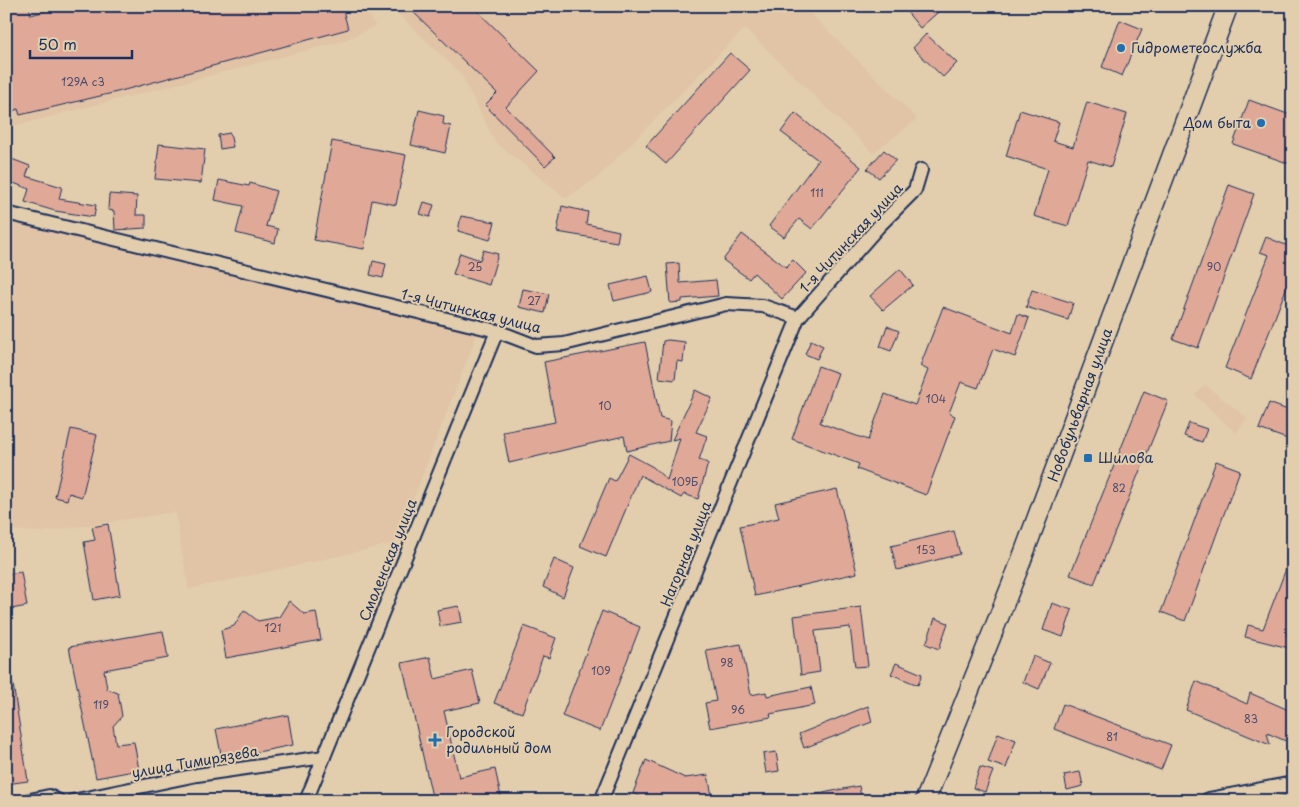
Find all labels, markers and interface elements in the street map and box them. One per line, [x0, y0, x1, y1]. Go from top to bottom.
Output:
scale bar [30, 28, 132, 60]
text: 50 m [38, 32, 77, 55]
place label: Гидрометеослужба [1131, 37, 1262, 58]
marker: Гидрометеослужба [1115, 42, 1127, 54]
house number: 129А с3 [61, 73, 105, 90]
place label: Дом быта [1183, 112, 1251, 133]
marker: Дом быта [1255, 117, 1267, 129]
street label: 1-я Читинская улица [794, 178, 907, 297]
house number: 111 [810, 184, 824, 201]
house number: 25 [468, 258, 482, 275]
house number: 90 [1207, 258, 1221, 275]
street label: 1-я Читинская улица [399, 283, 544, 338]
house number: 27 [527, 292, 541, 309]
street label: Новобульварная улица [1042, 325, 1117, 485]
house number: 104 [926, 390, 946, 407]
house number: 10 [599, 397, 611, 414]
place label: Шилова [1098, 447, 1154, 468]
marker: Шилова [1082, 452, 1094, 464]
house number: 109Б [672, 473, 698, 490]
house number: 82 [1112, 479, 1126, 496]
street label: Смоленская улица [353, 495, 422, 624]
street label: Нагорная улица [655, 498, 716, 610]
house number: 153 [916, 541, 936, 558]
house number: 121 [265, 619, 281, 636]
house number: 98 [720, 654, 734, 671]
house number: 109 [591, 662, 611, 679]
house number: 119 [93, 696, 109, 713]
house number: 96 [731, 701, 745, 718]
house number: 83 [1244, 710, 1258, 727]
place label: Городской родильный дом [446, 721, 552, 758]
house number: 81 [1106, 728, 1118, 745]
marker: Городской родильный дом [428, 733, 442, 747]
street label: улица Тимирязева [130, 740, 260, 783]

